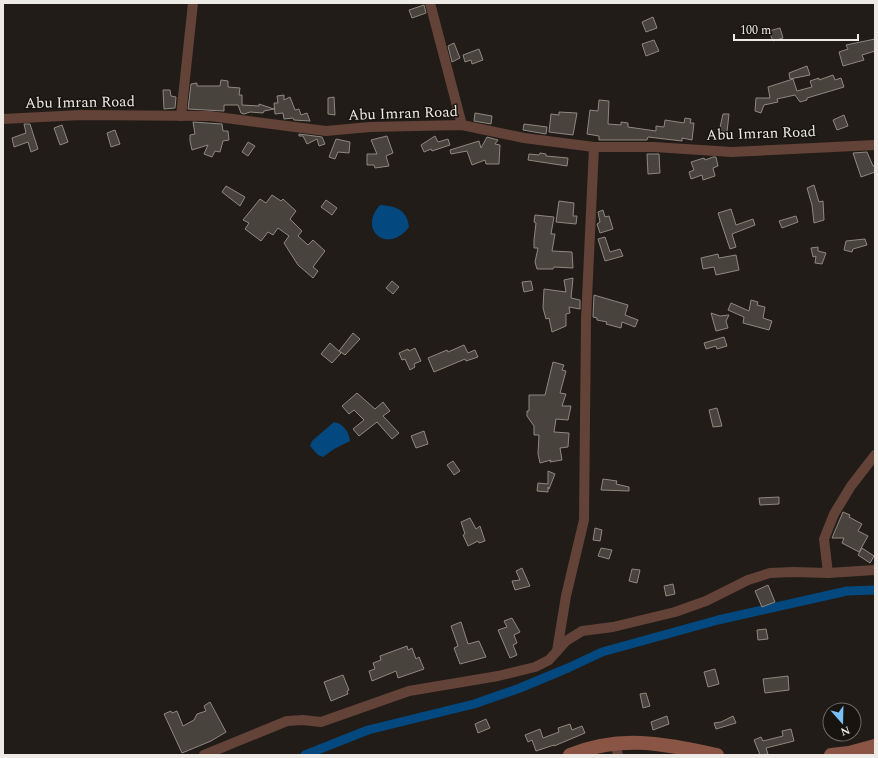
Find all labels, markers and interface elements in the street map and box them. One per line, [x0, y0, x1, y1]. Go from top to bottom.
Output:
scale bar [734, 16, 858, 42]
text: 100 m [740, 21, 771, 40]
street label: Abu Imran Road [25, 90, 135, 115]
street label: Abu Imran Road [348, 100, 458, 127]
street label: Abu Imran Road [706, 120, 816, 147]
north arrow [822, 702, 862, 742]
text: N [838, 721, 852, 740]

